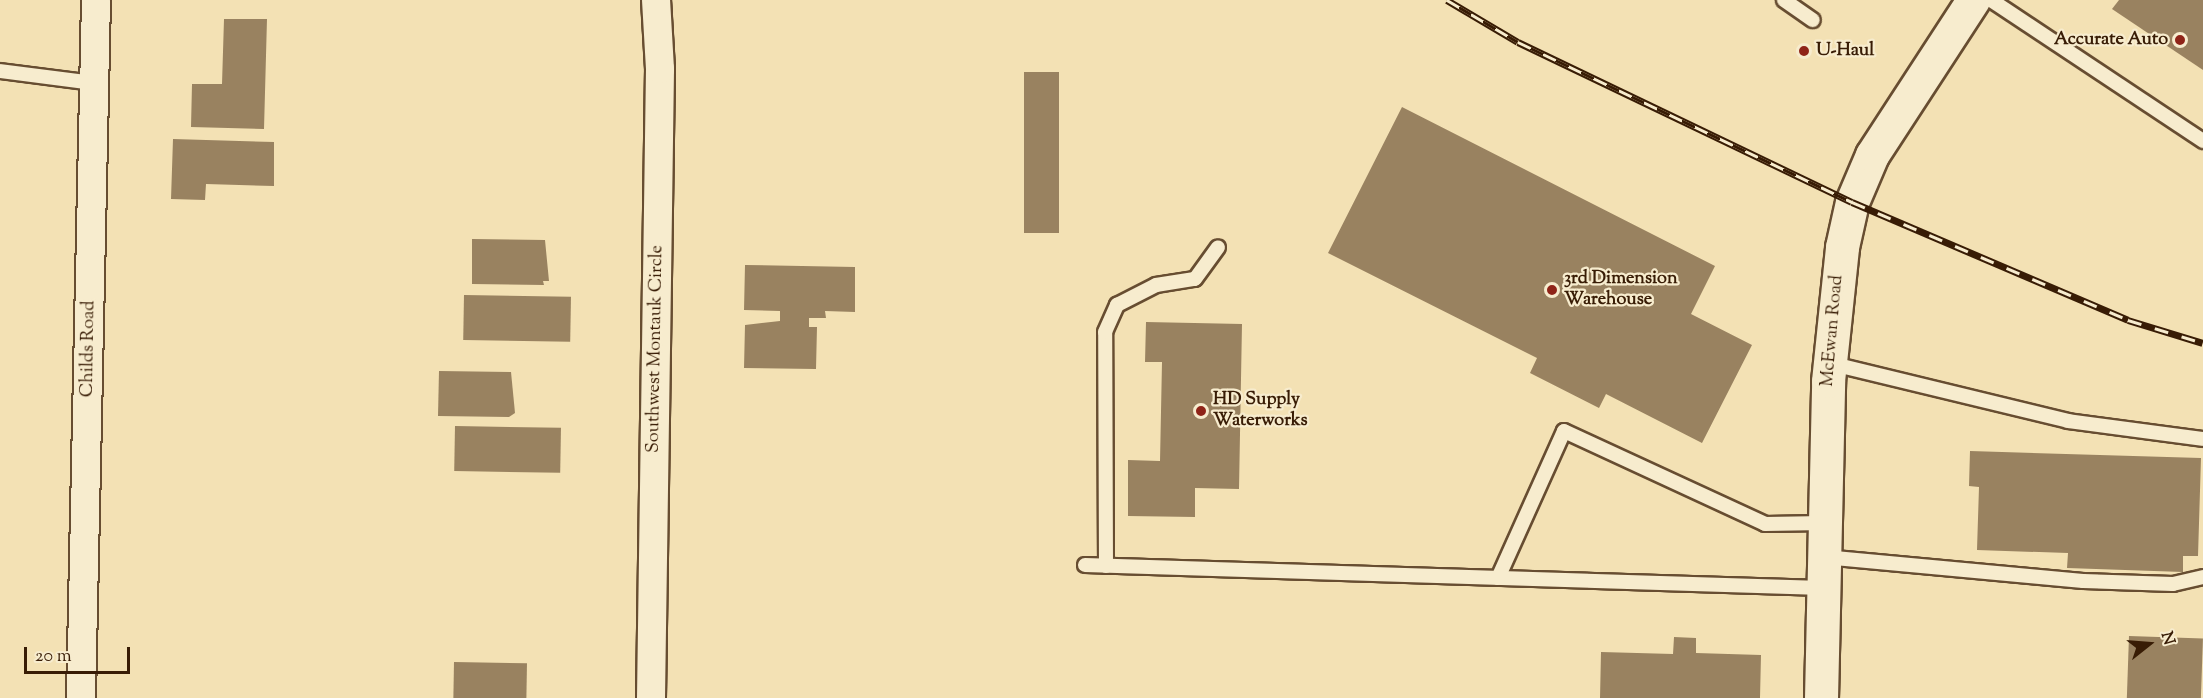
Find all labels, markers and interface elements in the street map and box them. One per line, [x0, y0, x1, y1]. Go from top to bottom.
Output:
place label: Accurate Auto [2054, 29, 2168, 51]
marker: Accurate Auto [2173, 33, 2187, 47]
place label: U-Haul [1816, 40, 1874, 62]
marker: U-Haul [1797, 44, 1811, 58]
street label: Southwest Montauk Circle [643, 245, 669, 453]
place label: 3rd Dimension Warehouse [1564, 269, 1678, 312]
street label: McEwan Road [1817, 274, 1849, 388]
marker: 3rd Dimension Warehouse [1545, 283, 1559, 297]
street label: Childs Road [77, 301, 101, 397]
place label: HD Supply Waterworks [1213, 390, 1308, 432]
marker: HD Supply Waterworks [1194, 404, 1208, 418]
north arrow [2119, 614, 2179, 674]
text: N [2154, 629, 2180, 648]
scale bar [27, 635, 134, 673]
text: 20 m [35, 644, 72, 670]

